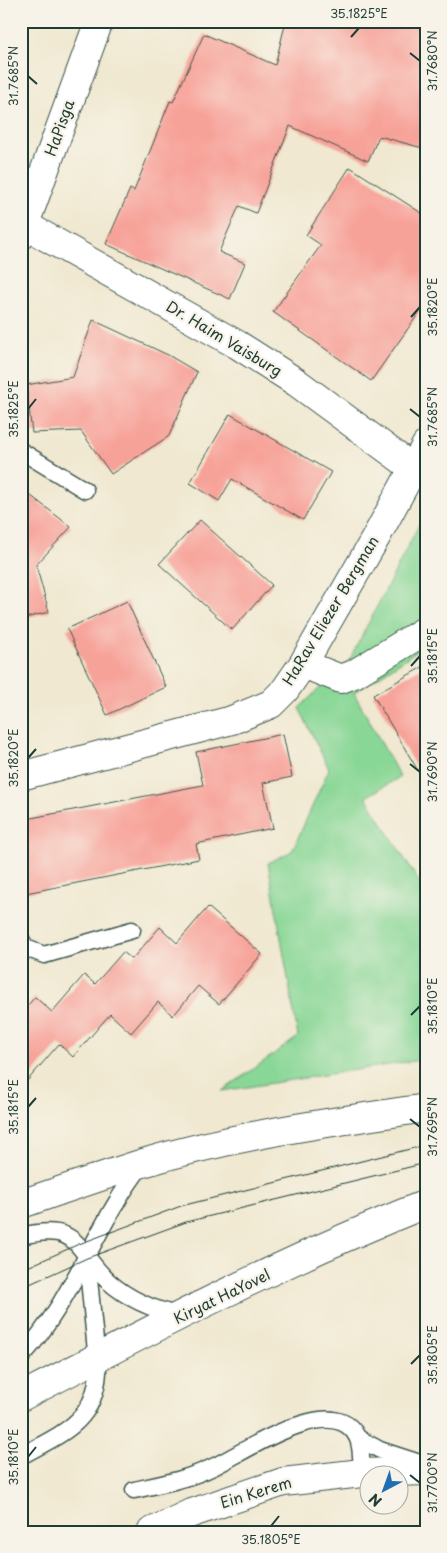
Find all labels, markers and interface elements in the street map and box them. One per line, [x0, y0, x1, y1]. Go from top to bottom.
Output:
text: 35.1825°E [330, 4, 388, 22]
text: 31.7680°N [423, 30, 441, 92]
text: 31.7685°N [4, 46, 22, 106]
street label: HaPisga [38, 95, 80, 159]
text: 35.1820°E [423, 277, 441, 337]
street label: Dr. Haim Vaisburg [163, 294, 287, 381]
text: 35.1825°E [4, 380, 22, 438]
text: 31.7685°N [423, 387, 441, 447]
street label: HaRav Eliezer Bergman [276, 531, 384, 689]
text: 35.1815°E [423, 628, 441, 684]
text: 35.1820°E [4, 728, 22, 788]
text: 31.7690°N [423, 741, 441, 803]
text: 35.1810°E [423, 977, 441, 1035]
text: 35.1815°E [4, 1079, 22, 1135]
text: 31.7695°N [423, 1097, 441, 1157]
street label: Kiryat HaYovel [169, 1262, 274, 1329]
text: 35.1805°E [423, 1325, 441, 1385]
text: 35.1810°E [4, 1428, 22, 1486]
text: 31.7700°N [423, 1452, 441, 1514]
north arrow [360, 1466, 410, 1516]
street label: Ein Kerem [217, 1470, 294, 1513]
text: N [364, 1489, 386, 1512]
text: 35.1805°E [241, 1530, 301, 1548]

